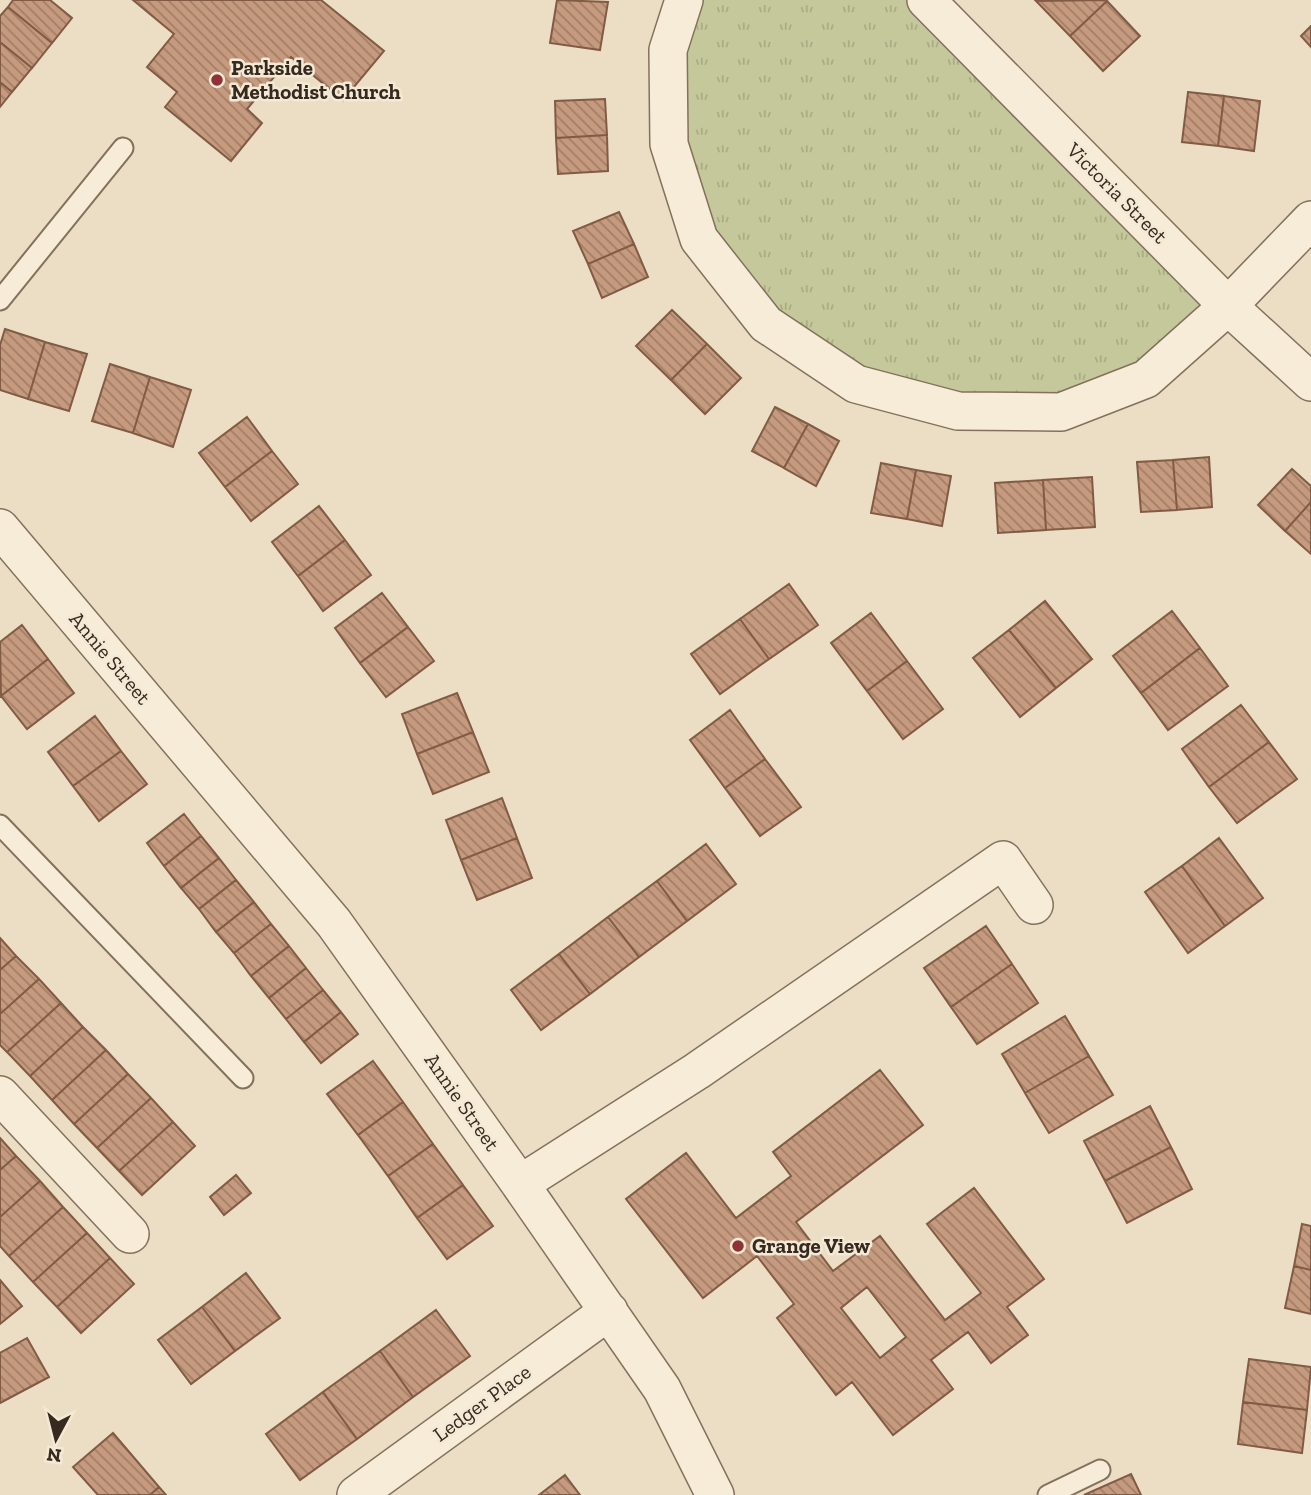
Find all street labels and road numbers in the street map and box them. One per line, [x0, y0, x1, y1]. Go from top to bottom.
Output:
street label: Victoria Street [1061, 136, 1173, 248]
street label: Annie Street [64, 606, 157, 709]
street label: Annie Street [420, 1048, 505, 1156]
street label: Ledger Place [428, 1359, 536, 1446]

